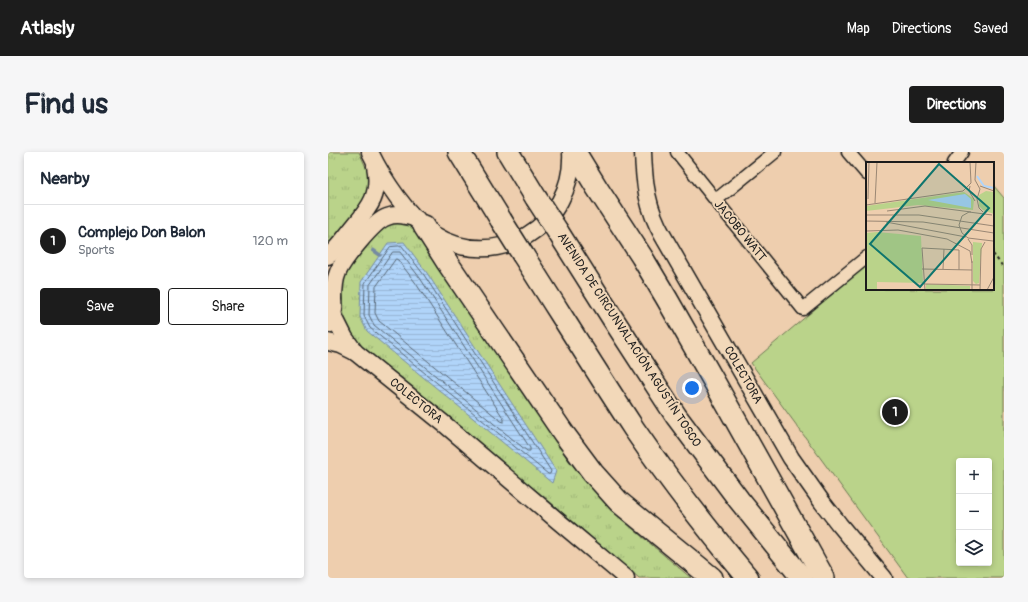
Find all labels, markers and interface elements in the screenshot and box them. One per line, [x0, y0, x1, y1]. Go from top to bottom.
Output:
text: Atlasly [20, 16, 74, 40]
text: Map [847, 20, 870, 37]
text: Directions [892, 20, 951, 37]
text: Saved [973, 20, 1008, 37]
button: Directions [909, 86, 1004, 123]
text: Find us [24, 87, 108, 122]
inset map [866, 162, 994, 290]
text: Nearby [40, 168, 89, 189]
street label: JACOBO WATT [711, 197, 770, 265]
text: Complejo Don Balon [78, 223, 205, 242]
street label: AVENIDA DE CIRCUNVALACIÓN AGUSTÍN TOSCO [554, 230, 705, 450]
text: 1 [50, 233, 56, 249]
text: 120 m [252, 233, 288, 249]
text: Sports [78, 242, 114, 258]
button: Save [40, 288, 160, 325]
button: Share [168, 288, 288, 325]
street label: COLECTORA [721, 344, 766, 407]
street label: COLECTORA [386, 375, 446, 427]
your location [682, 378, 702, 398]
pin: 1 [882, 397, 908, 427]
map controls [956, 458, 992, 566]
button: + [956, 458, 992, 494]
button: − [956, 494, 992, 530]
button: layers [956, 530, 992, 566]

